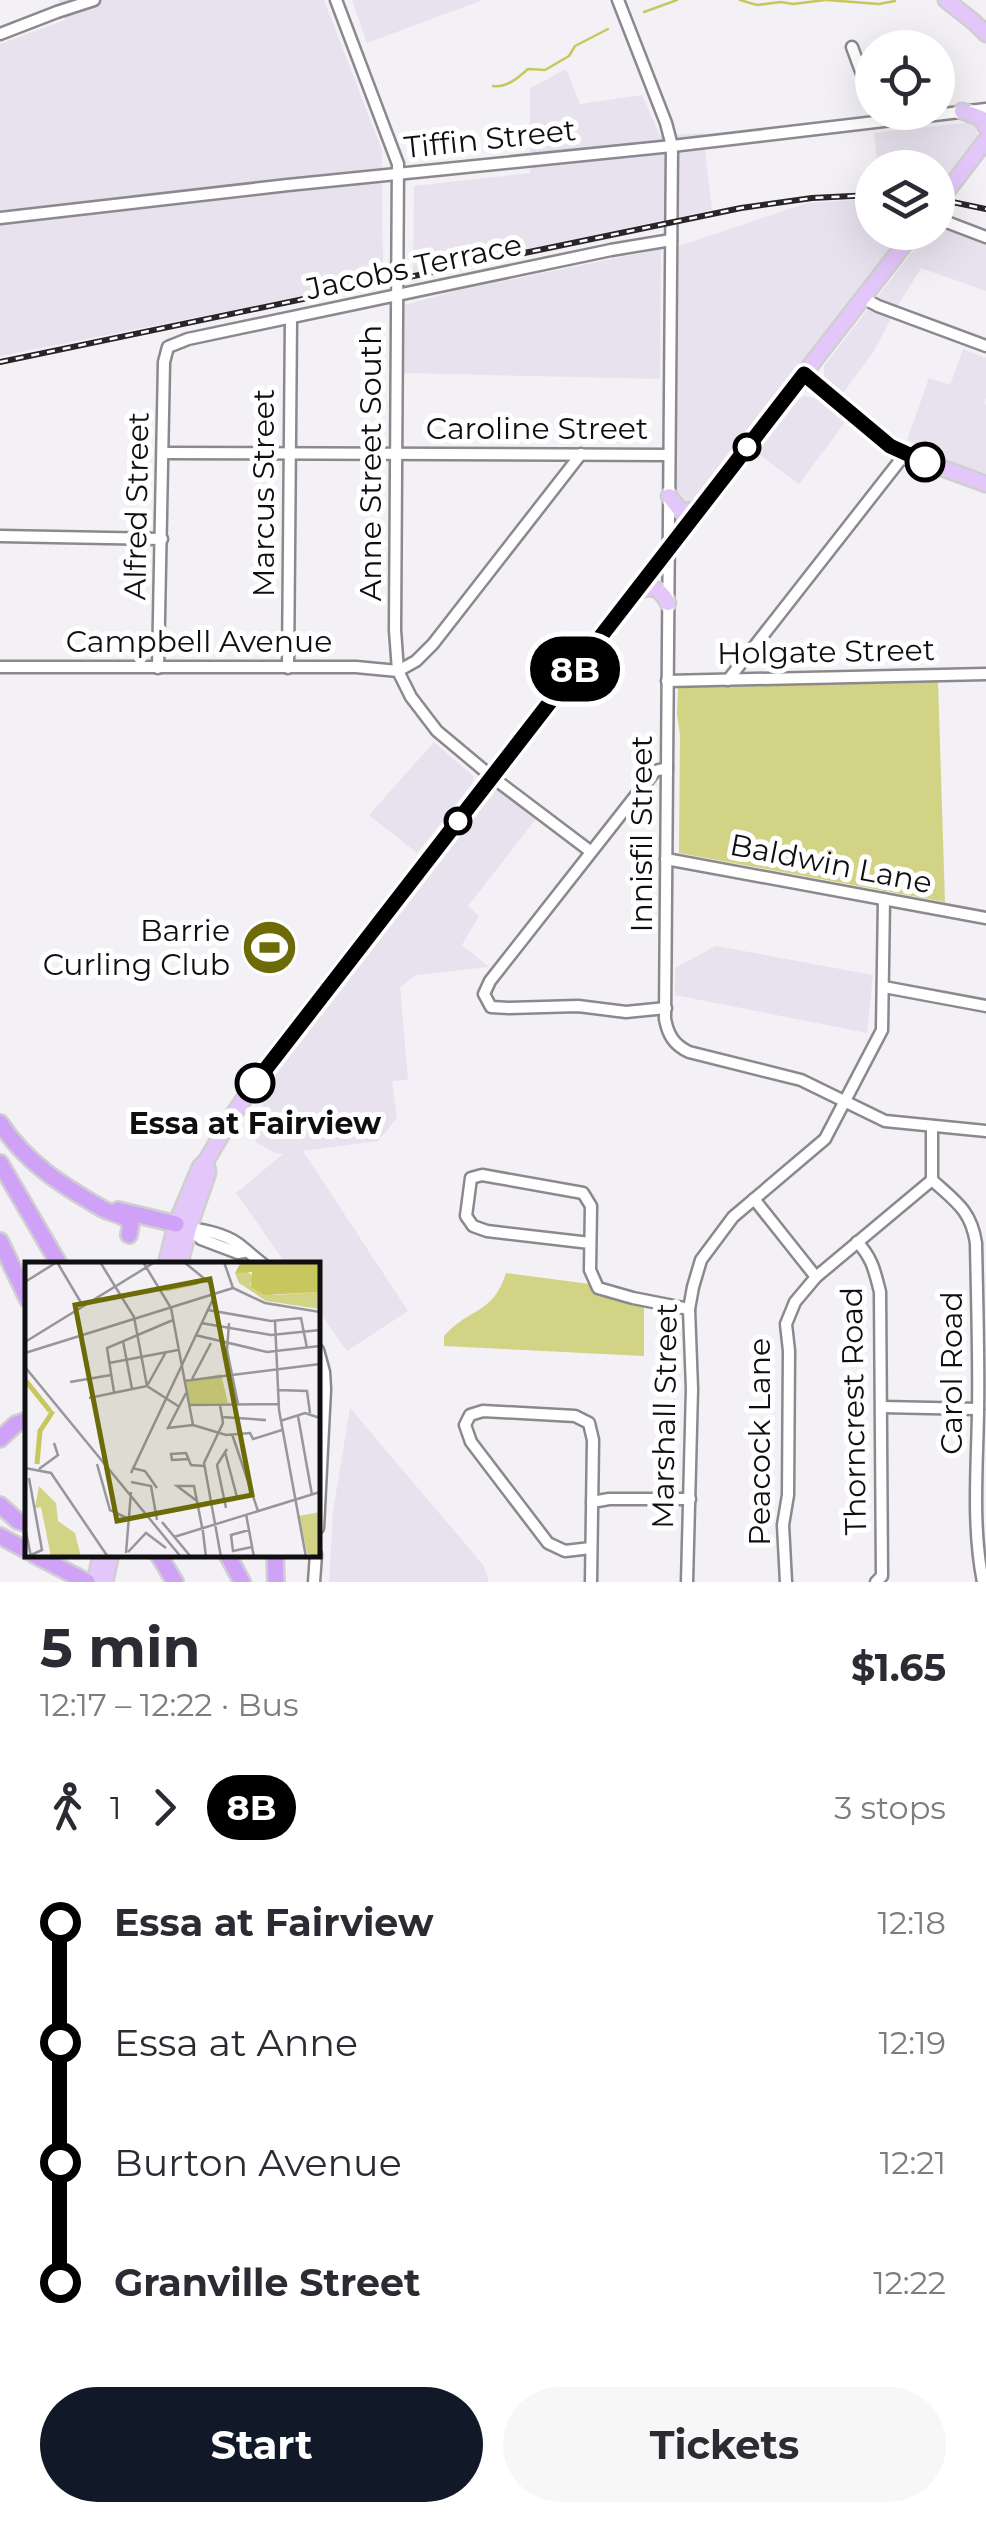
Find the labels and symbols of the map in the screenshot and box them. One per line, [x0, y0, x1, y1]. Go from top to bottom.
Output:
street label: Tiffin Street [402, 111, 578, 166]
street label: Jacobs Terrace [302, 226, 525, 308]
street label: Anne Street South [352, 325, 389, 601]
street label: Marcus Street [245, 389, 282, 597]
street label: Caroline Street [426, 410, 648, 447]
street label: Alfred Street [116, 411, 157, 601]
unlabelled marker [734, 434, 760, 460]
unlabelled marker [906, 443, 944, 481]
street label: Campbell Avenue [66, 623, 332, 660]
street label: Holgate Street [717, 631, 935, 672]
line badge: 8B [530, 636, 620, 702]
street label: Innisfil Street [623, 735, 660, 933]
unlabelled marker [445, 808, 471, 834]
street label: Baldwin Lane [727, 826, 935, 901]
place label: Barrie Curling Club [43, 912, 230, 983]
sports icon: Barrie Curling Club [239, 918, 299, 978]
marker: Essa at Fairview [236, 1064, 274, 1102]
place label: Essa at Fairview [129, 1105, 382, 1142]
inset map [25, 1262, 320, 1557]
street label: Thorncrest Road [833, 1287, 874, 1535]
street label: Carol Road [933, 1291, 970, 1455]
street label: Marshall Street [644, 1303, 685, 1529]
street label: Peacock Lane [741, 1338, 778, 1546]

